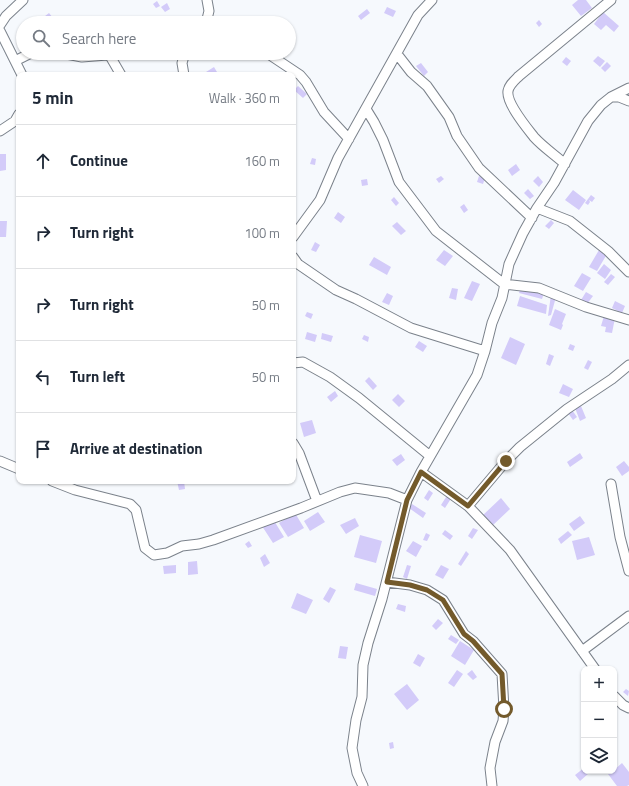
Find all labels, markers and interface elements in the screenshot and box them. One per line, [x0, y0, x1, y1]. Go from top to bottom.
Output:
search box [16, 16, 296, 60]
icon: search [30, 27, 52, 49]
text: Search here [62, 27, 136, 50]
text: 5 min [32, 85, 73, 111]
text: Walk · 360 m [209, 88, 280, 108]
text: Continue [70, 149, 128, 172]
icon: ahead [32, 150, 54, 172]
text: 160 m [244, 151, 280, 171]
text: Turn right [70, 221, 134, 244]
icon: right [32, 222, 54, 244]
text: 100 m [244, 223, 280, 243]
text: Turn right [70, 293, 134, 316]
icon: right [32, 294, 54, 316]
text: 50 m [252, 295, 280, 315]
text: Turn left [70, 365, 125, 388]
icon: left [32, 366, 54, 388]
text: 50 m [252, 367, 280, 387]
text: Arrive at destination [70, 437, 203, 460]
icon: arrive [32, 438, 54, 460]
route end [497, 452, 515, 470]
map controls [581, 666, 617, 774]
button: + [581, 666, 617, 702]
route start [495, 700, 513, 718]
button: − [581, 702, 617, 738]
button: layers [581, 738, 617, 774]

